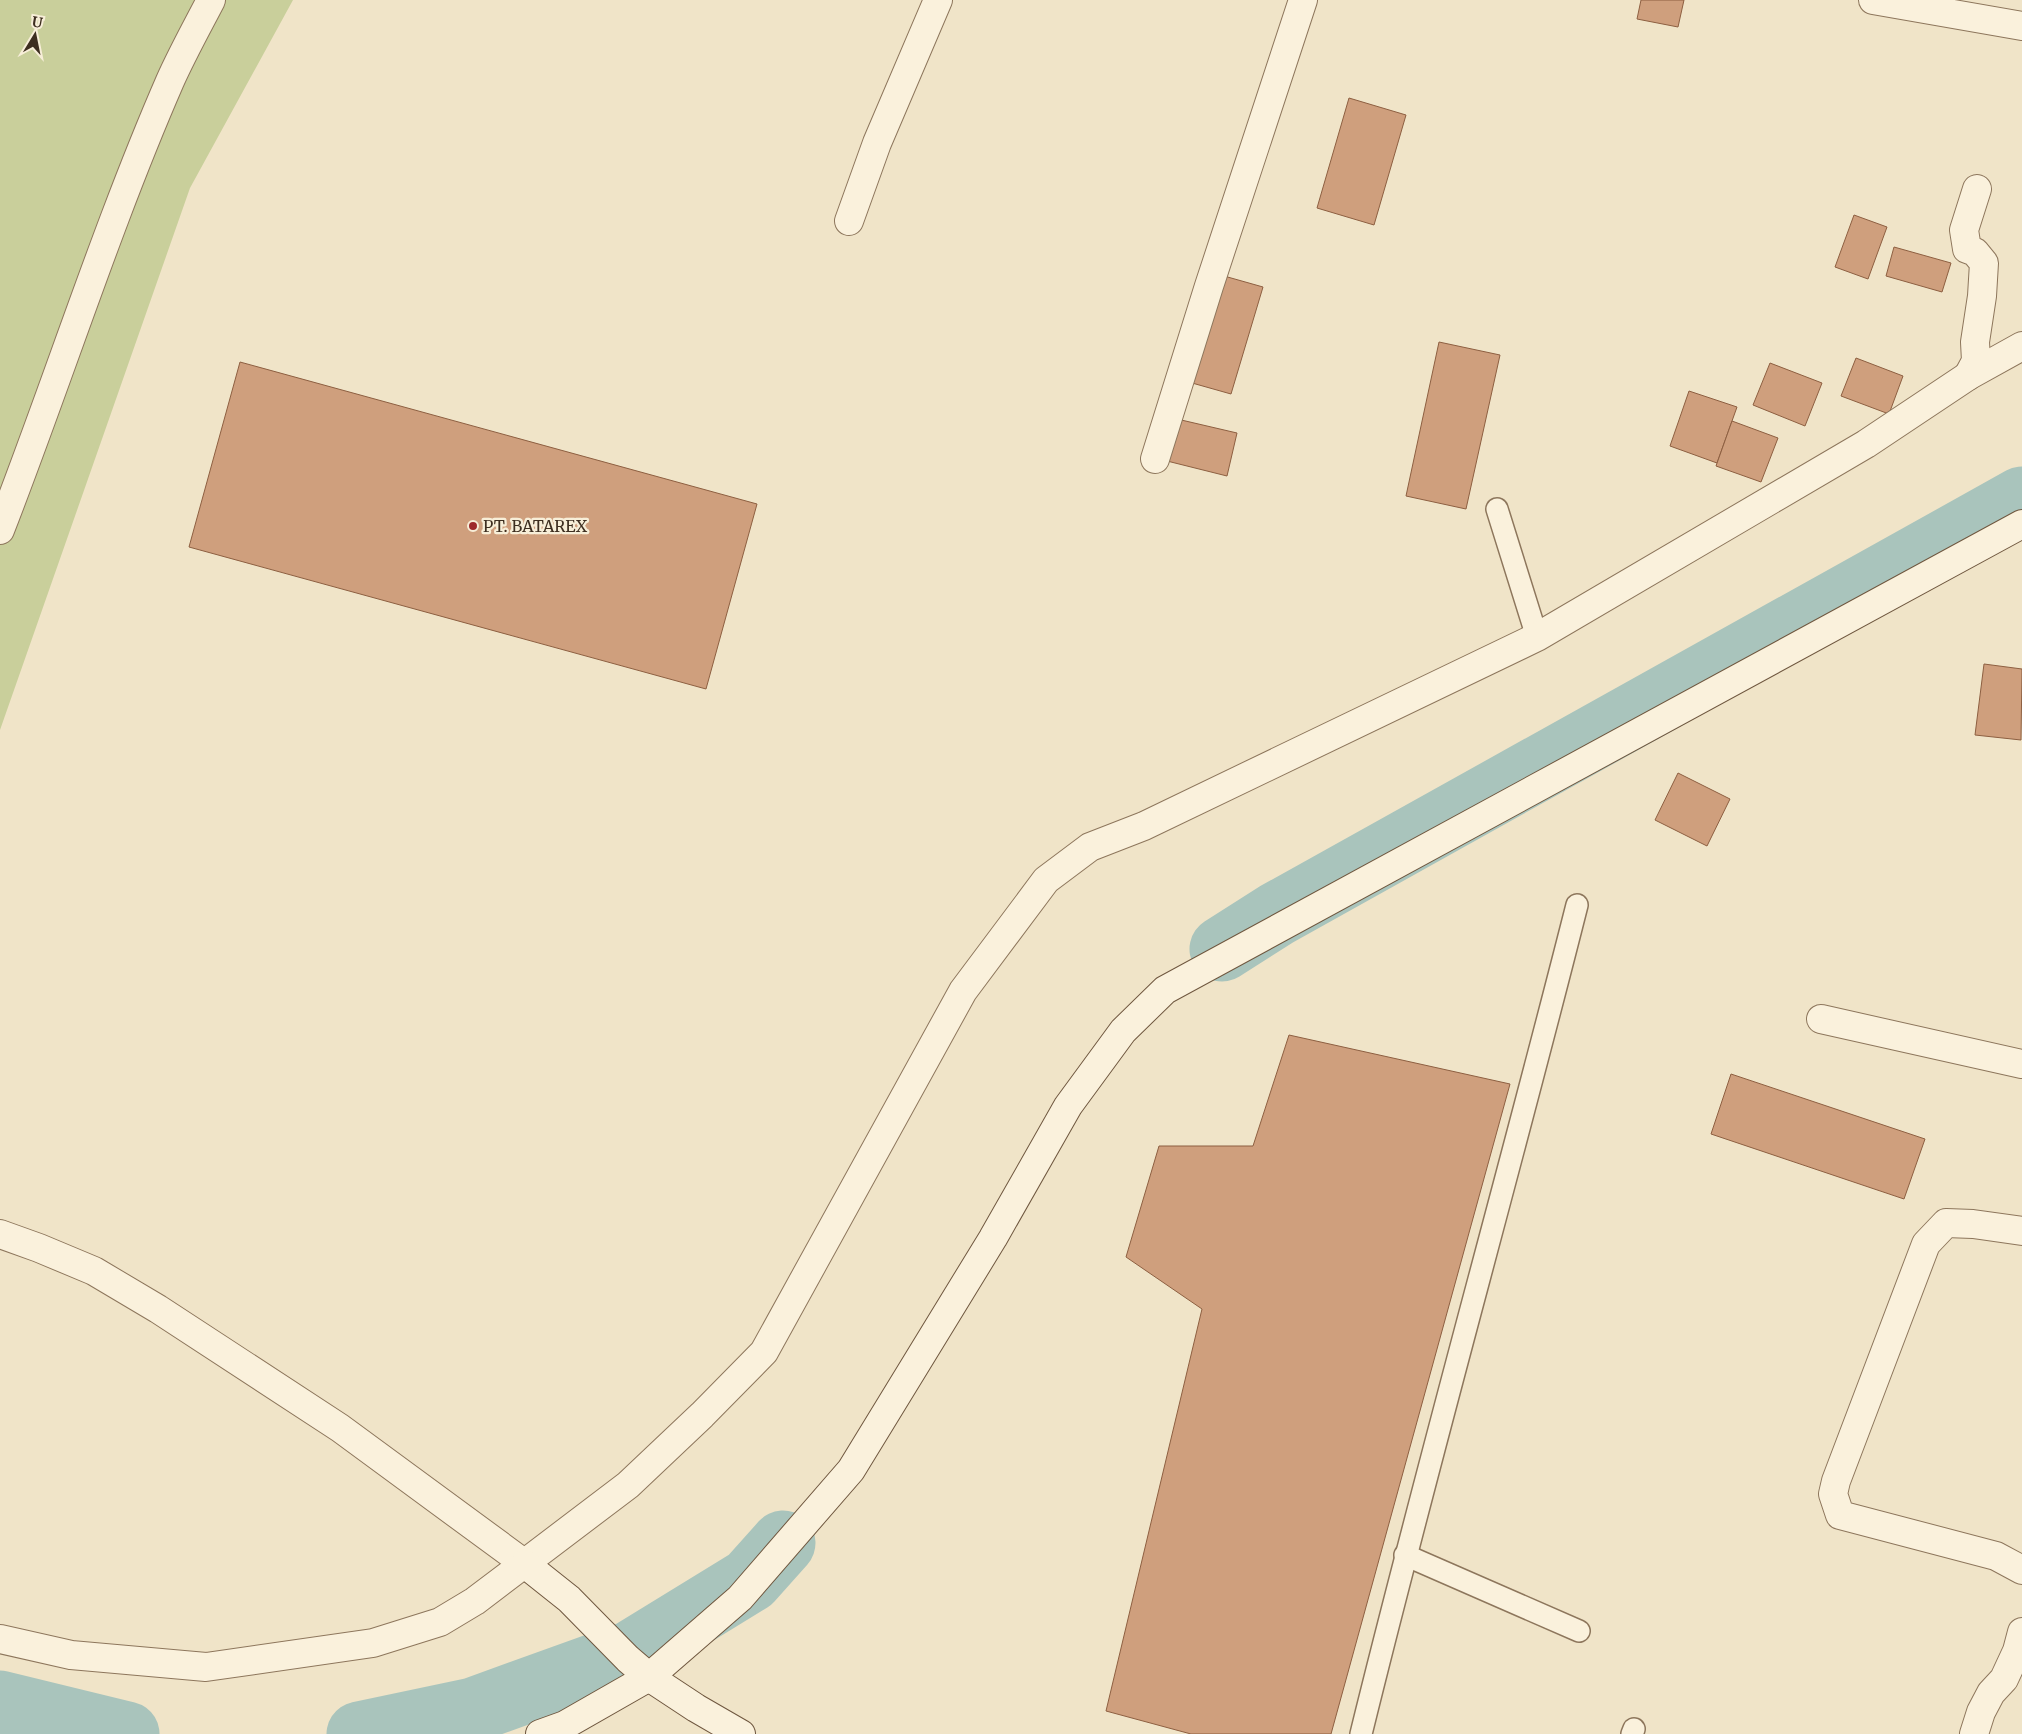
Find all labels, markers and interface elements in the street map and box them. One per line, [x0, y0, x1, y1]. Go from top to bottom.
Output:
north arrow [10, 10, 60, 60]
text: U [31, 12, 45, 32]
place label: PT. BATAREX [483, 516, 588, 536]
marker: PT. BATAREX [467, 520, 479, 532]

